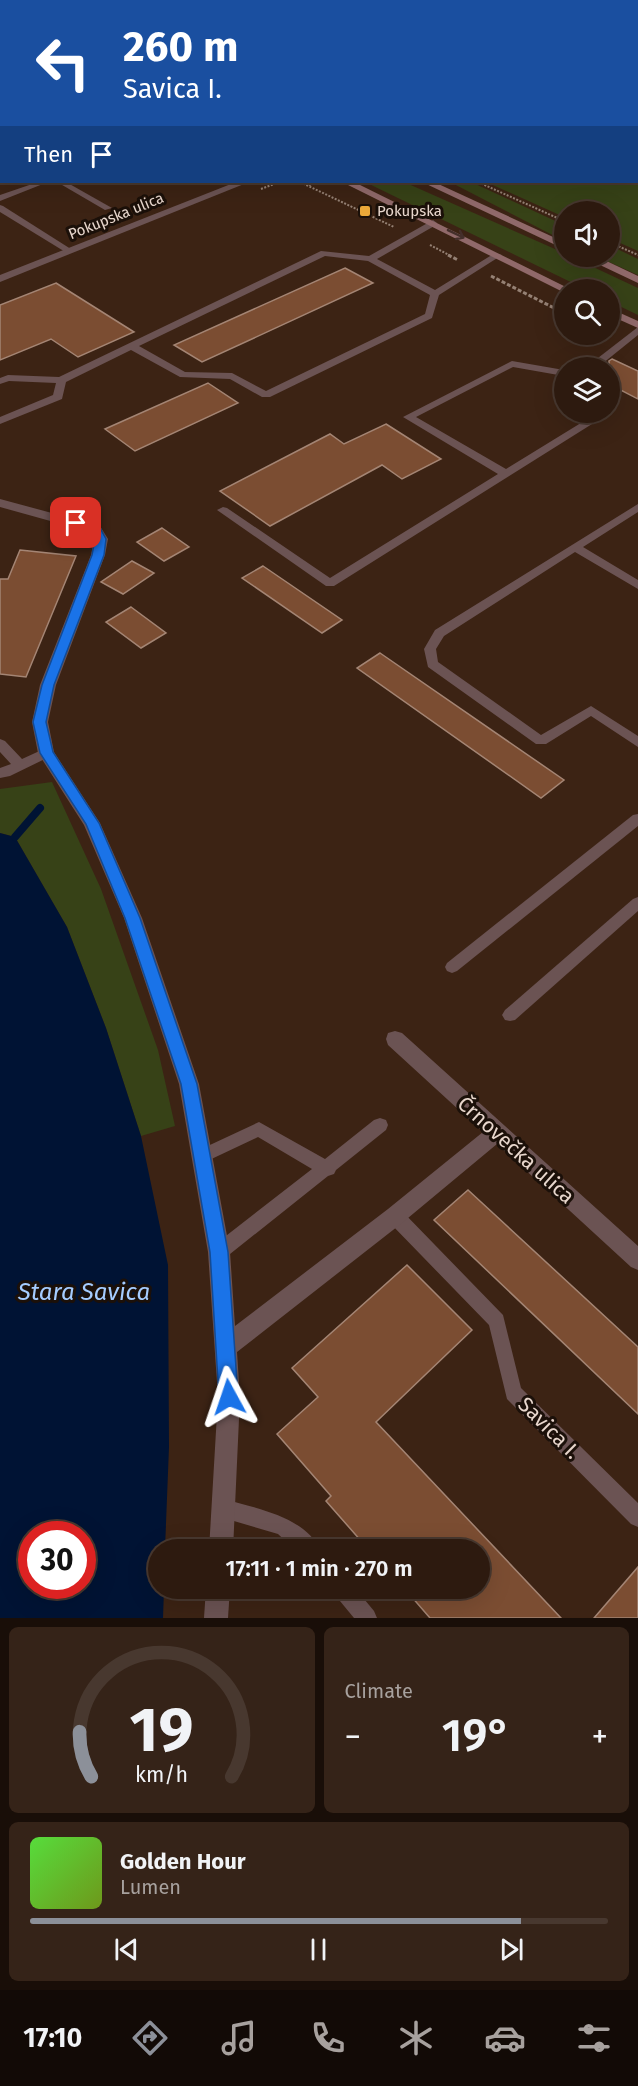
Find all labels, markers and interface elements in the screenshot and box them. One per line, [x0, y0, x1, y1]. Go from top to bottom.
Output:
text: 260 m [123, 22, 238, 72]
icon: left [24, 24, 102, 102]
text: Savica I. [123, 73, 222, 105]
icon: arrive [85, 138, 118, 171]
text: Then [24, 141, 73, 168]
street label: Pokupska ulica [66, 189, 166, 243]
map controls [554, 201, 620, 423]
button: sound [554, 201, 620, 267]
place label: Pokupska [377, 202, 442, 220]
marker: Pokupska [358, 204, 372, 218]
one-way arrow [447, 229, 465, 241]
button: search [554, 279, 620, 345]
button: layers [554, 357, 620, 423]
pin [50, 497, 101, 548]
icon: arrive [59, 506, 92, 539]
street label: Črnovečka ulica [452, 1091, 580, 1209]
water label: Stara Savica [17, 1278, 150, 1306]
position arrow [197, 1365, 261, 1429]
street label: Savica I. [513, 1392, 585, 1464]
speed limit sign: 30 [18, 1521, 96, 1599]
text: 17:11 · 1 min · 270 m [225, 1555, 413, 1582]
text: Climate [345, 1679, 413, 1703]
text: 19 [130, 1693, 194, 1768]
text: 19° [442, 1709, 511, 1763]
text: − [345, 1717, 361, 1757]
text: + [592, 1717, 608, 1757]
text: km/h [135, 1762, 188, 1788]
text: Golden Hour [120, 1848, 246, 1875]
text: Lumen [120, 1875, 181, 1899]
icon: previous [110, 1933, 143, 1966]
icon: pause [302, 1933, 335, 1966]
icon: next [495, 1933, 528, 1966]
icon: directions [129, 2017, 171, 2059]
icon: music [218, 2017, 260, 2059]
icon: phone [307, 2017, 349, 2059]
icon: climate [395, 2017, 437, 2059]
icon: car [484, 2017, 526, 2059]
icon: filters [573, 2017, 615, 2059]
text: 17:10 [23, 2022, 82, 2054]

